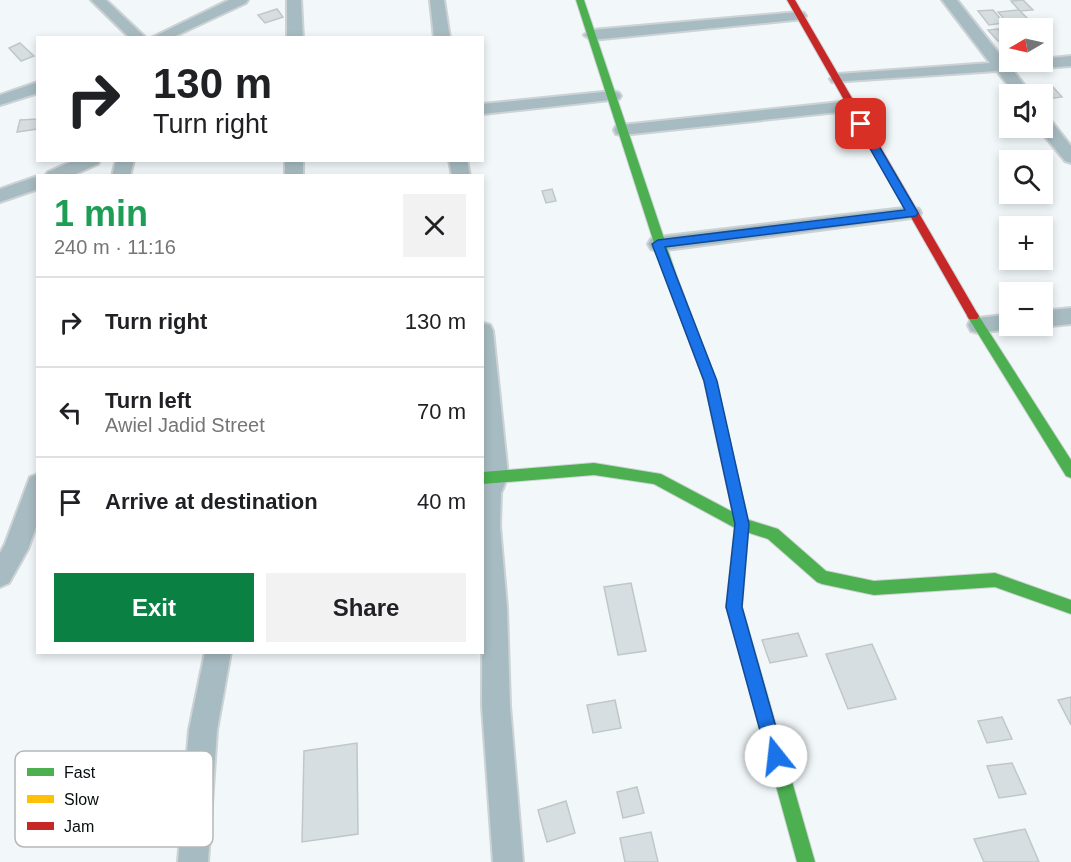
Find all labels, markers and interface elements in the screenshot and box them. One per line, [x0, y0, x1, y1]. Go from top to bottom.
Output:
north arrow [999, 18, 1053, 72]
map controls [999, 18, 1053, 336]
icon: right [54, 60, 132, 138]
text: 130 m [153, 60, 272, 107]
button: sound [999, 84, 1053, 138]
pin [835, 98, 886, 149]
icon: arrive [844, 107, 877, 140]
text: Turn right [153, 109, 268, 139]
button: search [999, 150, 1053, 204]
text: 1 min [54, 193, 148, 234]
button: close [403, 194, 466, 257]
button: + [999, 216, 1053, 270]
text: 240 m · 11:16 [54, 236, 176, 258]
button: − [999, 282, 1053, 336]
icon: right [54, 306, 87, 339]
text: Turn right [105, 309, 207, 334]
text: 130 m [405, 309, 466, 334]
text: Turn left [105, 388, 191, 413]
icon: left [54, 396, 87, 429]
text: 70 m [417, 399, 466, 424]
text: Awiel Jadid Street [105, 414, 265, 436]
icon: arrive [54, 486, 87, 519]
text: Arrive at destination [105, 489, 318, 514]
text: 40 m [417, 489, 466, 514]
button: Exit [54, 573, 254, 642]
button: Share [266, 573, 466, 642]
position arrow [744, 724, 808, 788]
legend [15, 751, 213, 847]
text: Fast [64, 764, 96, 781]
text: Slow [64, 791, 99, 808]
text: Jam [64, 818, 94, 835]

